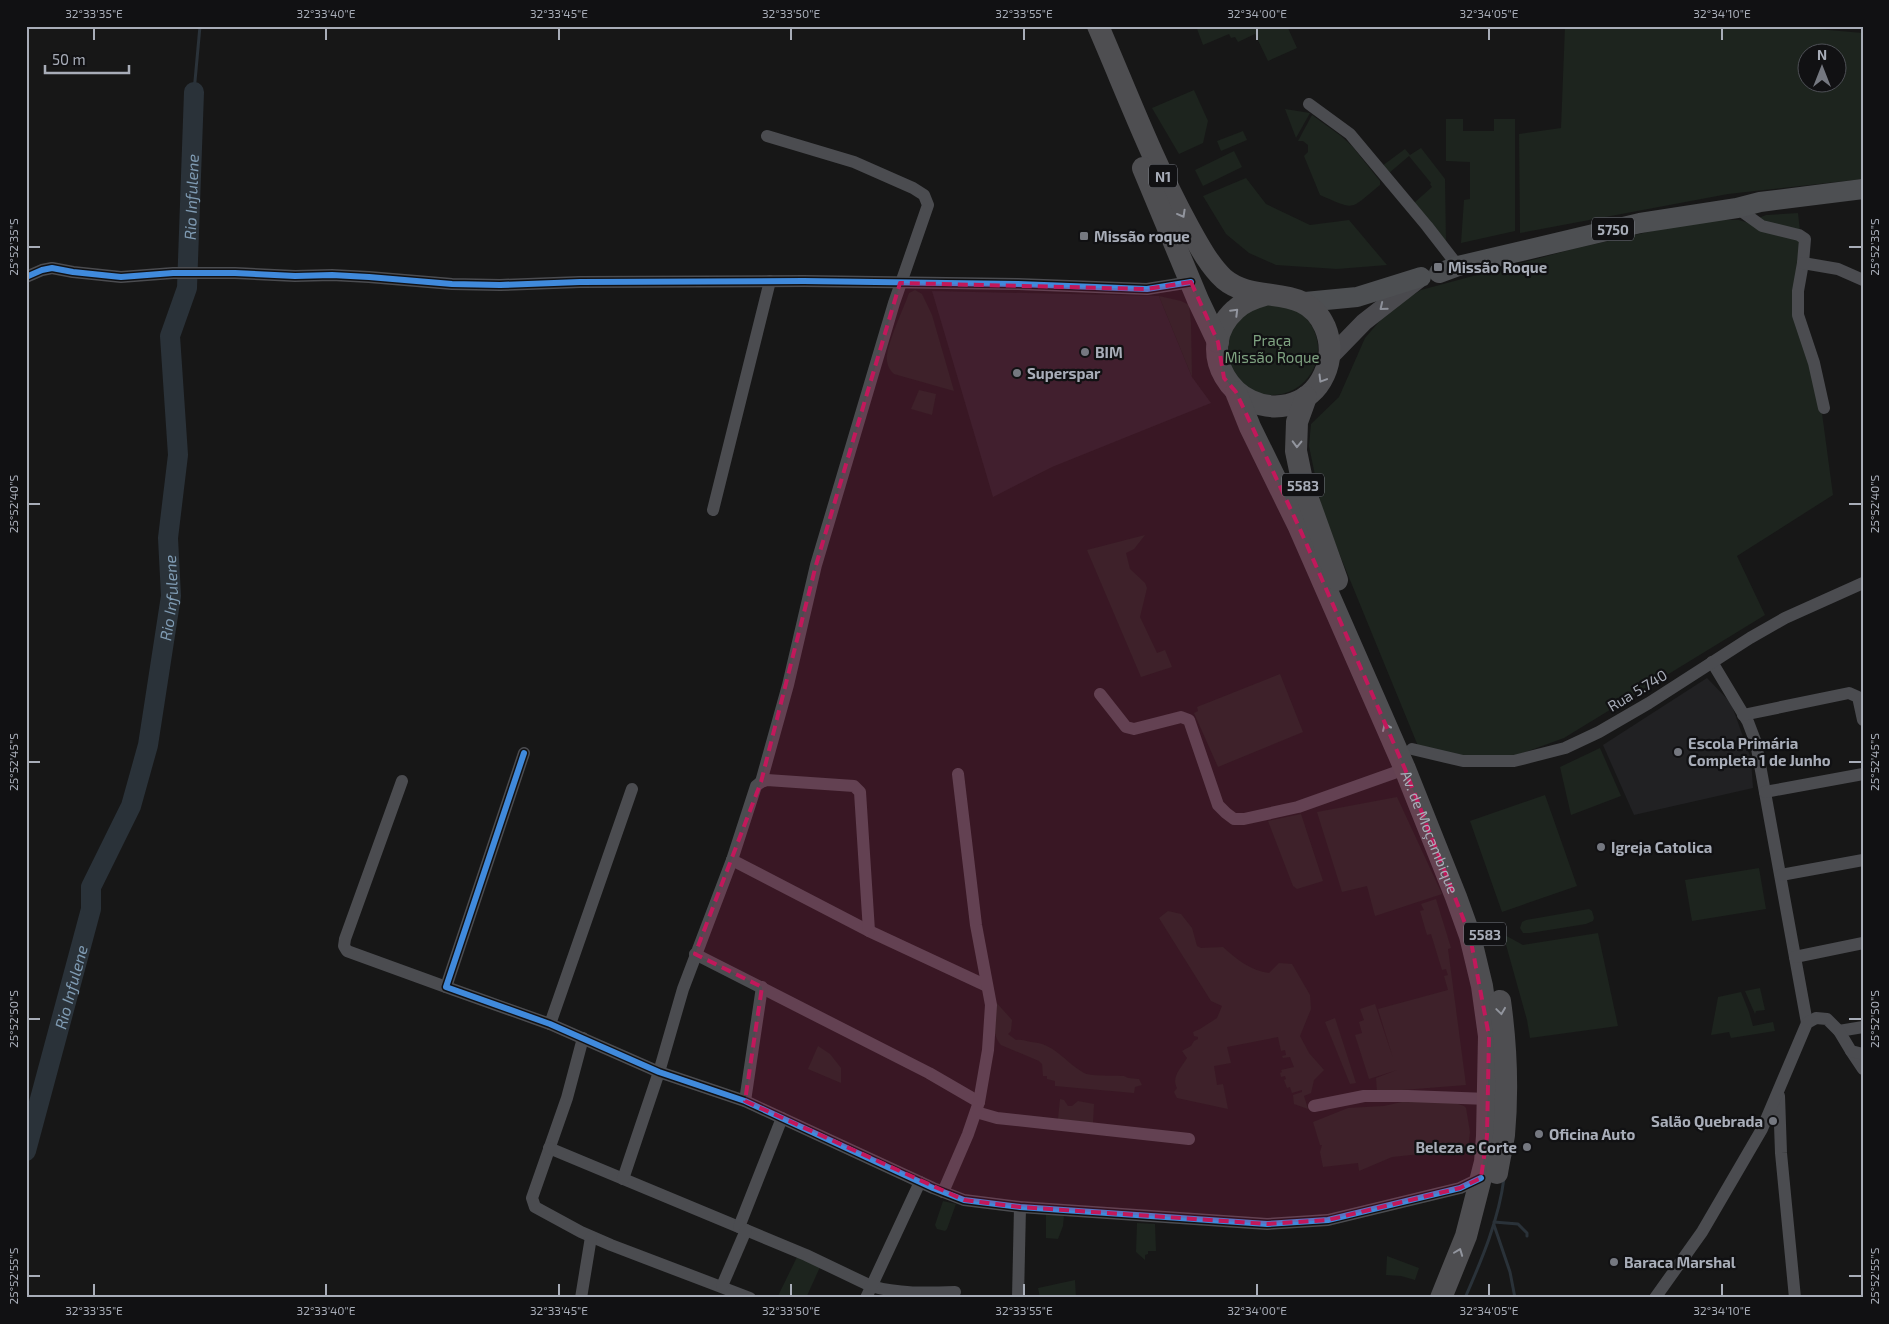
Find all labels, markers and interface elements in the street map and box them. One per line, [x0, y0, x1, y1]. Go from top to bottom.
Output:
text: 32°33'35"E [65, 6, 123, 20]
text: 32°33'40"E [297, 6, 356, 20]
text: 32°33'45"E [530, 6, 588, 20]
text: 32°33'50"E [762, 6, 820, 20]
text: 32°33'55"E [995, 6, 1053, 20]
text: 32°34'00"E [1227, 6, 1287, 20]
text: 32°34'05"E [1460, 6, 1519, 20]
text: 32°34'10"E [1693, 6, 1751, 20]
scale bar [45, 42, 129, 74]
north arrow [1796, 42, 1846, 92]
text: N [1817, 46, 1827, 63]
text: 50 m [52, 50, 86, 68]
water label: Rio Infulene [179, 153, 201, 240]
road number: N1 [1149, 165, 1177, 188]
one-way arrow [1176, 209, 1186, 218]
text: 25°52'35"S [6, 218, 20, 276]
road number: 5750 [1592, 218, 1634, 240]
text: 25°52'35"S [1867, 218, 1881, 276]
place label: Missão roque [1094, 227, 1190, 245]
marker: Missão roque [1078, 230, 1090, 242]
place label: Missão Roque [1448, 258, 1547, 276]
marker: Missão Roque [1432, 261, 1444, 273]
one-way arrow [1380, 302, 1389, 310]
one-way arrow [1229, 308, 1238, 317]
park label: Praça Missão Roque [1224, 331, 1320, 366]
place label: BIM [1095, 343, 1123, 361]
marker: BIM [1079, 346, 1091, 358]
place label: Superspar [1027, 364, 1101, 382]
marker: Superspar [1011, 367, 1023, 379]
one-way arrow [1318, 374, 1328, 383]
one-way arrow [1292, 440, 1302, 448]
text: 25°52'40"S [6, 474, 20, 533]
road number: 5583 [1282, 474, 1324, 496]
text: 25°52'40"S [1867, 474, 1881, 533]
water label: Rio Infulene [155, 554, 181, 642]
street label: Rua 5.740 [1604, 665, 1670, 715]
one-way arrow [1381, 723, 1392, 732]
text: 25°52'45"S [6, 733, 20, 791]
text: 25°52'45"S [1867, 733, 1881, 791]
place label: Escola Primária Completa 1 de Junho [1688, 734, 1831, 769]
marker: Escola Primária Completa 1 de Junho [1672, 746, 1684, 758]
street label: Av. de Moçambique [1397, 768, 1463, 896]
place label: Igreja Catolica [1611, 838, 1712, 856]
marker: Igreja Catolica [1595, 841, 1607, 853]
road number: 5583 [1464, 922, 1506, 946]
water label: Rio Infulene [50, 942, 91, 1031]
text: 25°52'50"S [6, 990, 20, 1048]
text: 25°52'50"S [1867, 990, 1881, 1048]
one-way arrow [1495, 1007, 1506, 1015]
place label: Salão Quebrada [1651, 1112, 1763, 1131]
marker: Salão Quebrada [1767, 1115, 1779, 1127]
place label: Oficina Auto [1549, 1125, 1635, 1143]
marker: Oficina Auto [1533, 1128, 1545, 1140]
place label: Beleza e Corte [1415, 1138, 1517, 1156]
marker: Beleza e Corte [1521, 1141, 1533, 1153]
text: 25°52'55"S [6, 1247, 20, 1305]
text: 25°52'55"S [1867, 1247, 1881, 1305]
one-way arrow [1453, 1249, 1463, 1257]
place label: Baraca Marshal [1624, 1253, 1736, 1271]
marker: Baraca Marshal [1608, 1256, 1620, 1268]
text: 32°33'35"E [65, 1303, 123, 1317]
text: 32°33'40"E [297, 1303, 356, 1317]
text: 32°33'45"E [530, 1303, 588, 1317]
text: 32°33'50"E [762, 1303, 820, 1317]
text: 32°33'55"E [995, 1303, 1053, 1317]
text: 32°34'00"E [1227, 1303, 1287, 1317]
text: 32°34'05"E [1460, 1303, 1519, 1317]
text: 32°34'10"E [1693, 1303, 1751, 1317]

